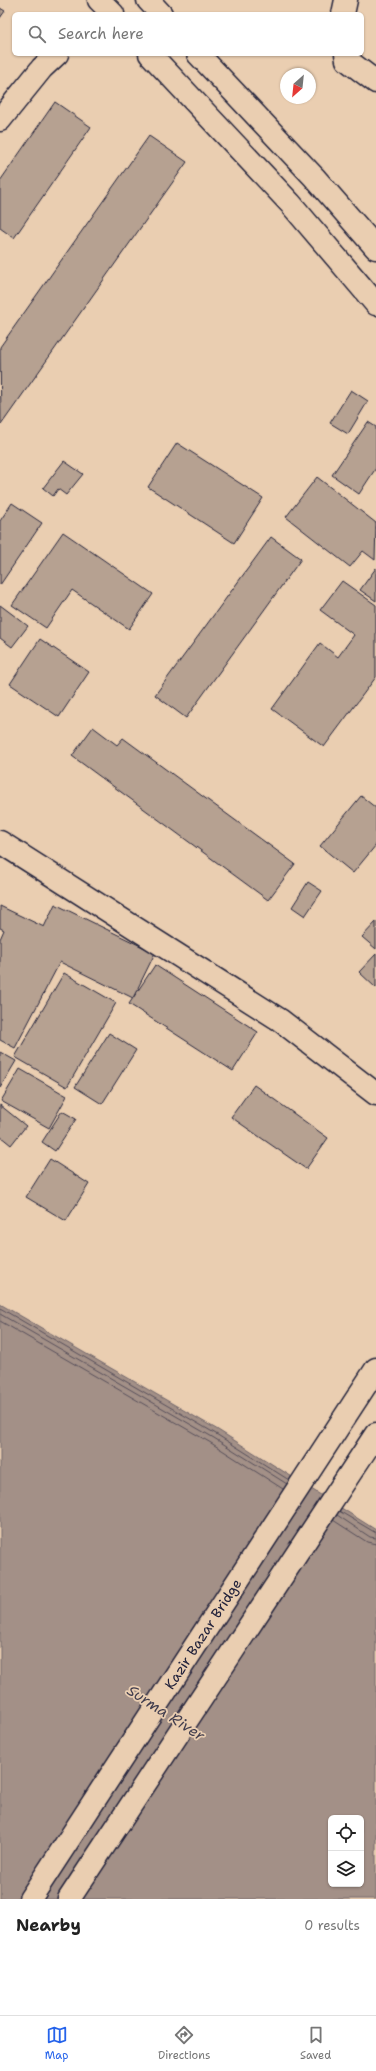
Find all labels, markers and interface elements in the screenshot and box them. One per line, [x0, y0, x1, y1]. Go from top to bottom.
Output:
search box [12, 12, 364, 56]
icon: search [26, 23, 48, 45]
text: Search here [58, 24, 144, 44]
north arrow [280, 68, 316, 104]
street label: Kazir Bazar Bridge [160, 1575, 246, 1693]
water label: Surma River [123, 1680, 209, 1746]
map controls [328, 1815, 364, 1887]
button: locate [328, 1815, 364, 1851]
button: layers [328, 1851, 364, 1887]
text: Nearby [16, 1914, 81, 1936]
text: 0 results [304, 1917, 360, 1934]
tab: Map [45, 2024, 68, 2063]
tab: Directions [158, 2024, 210, 2063]
tab: Saved [300, 2024, 331, 2063]

